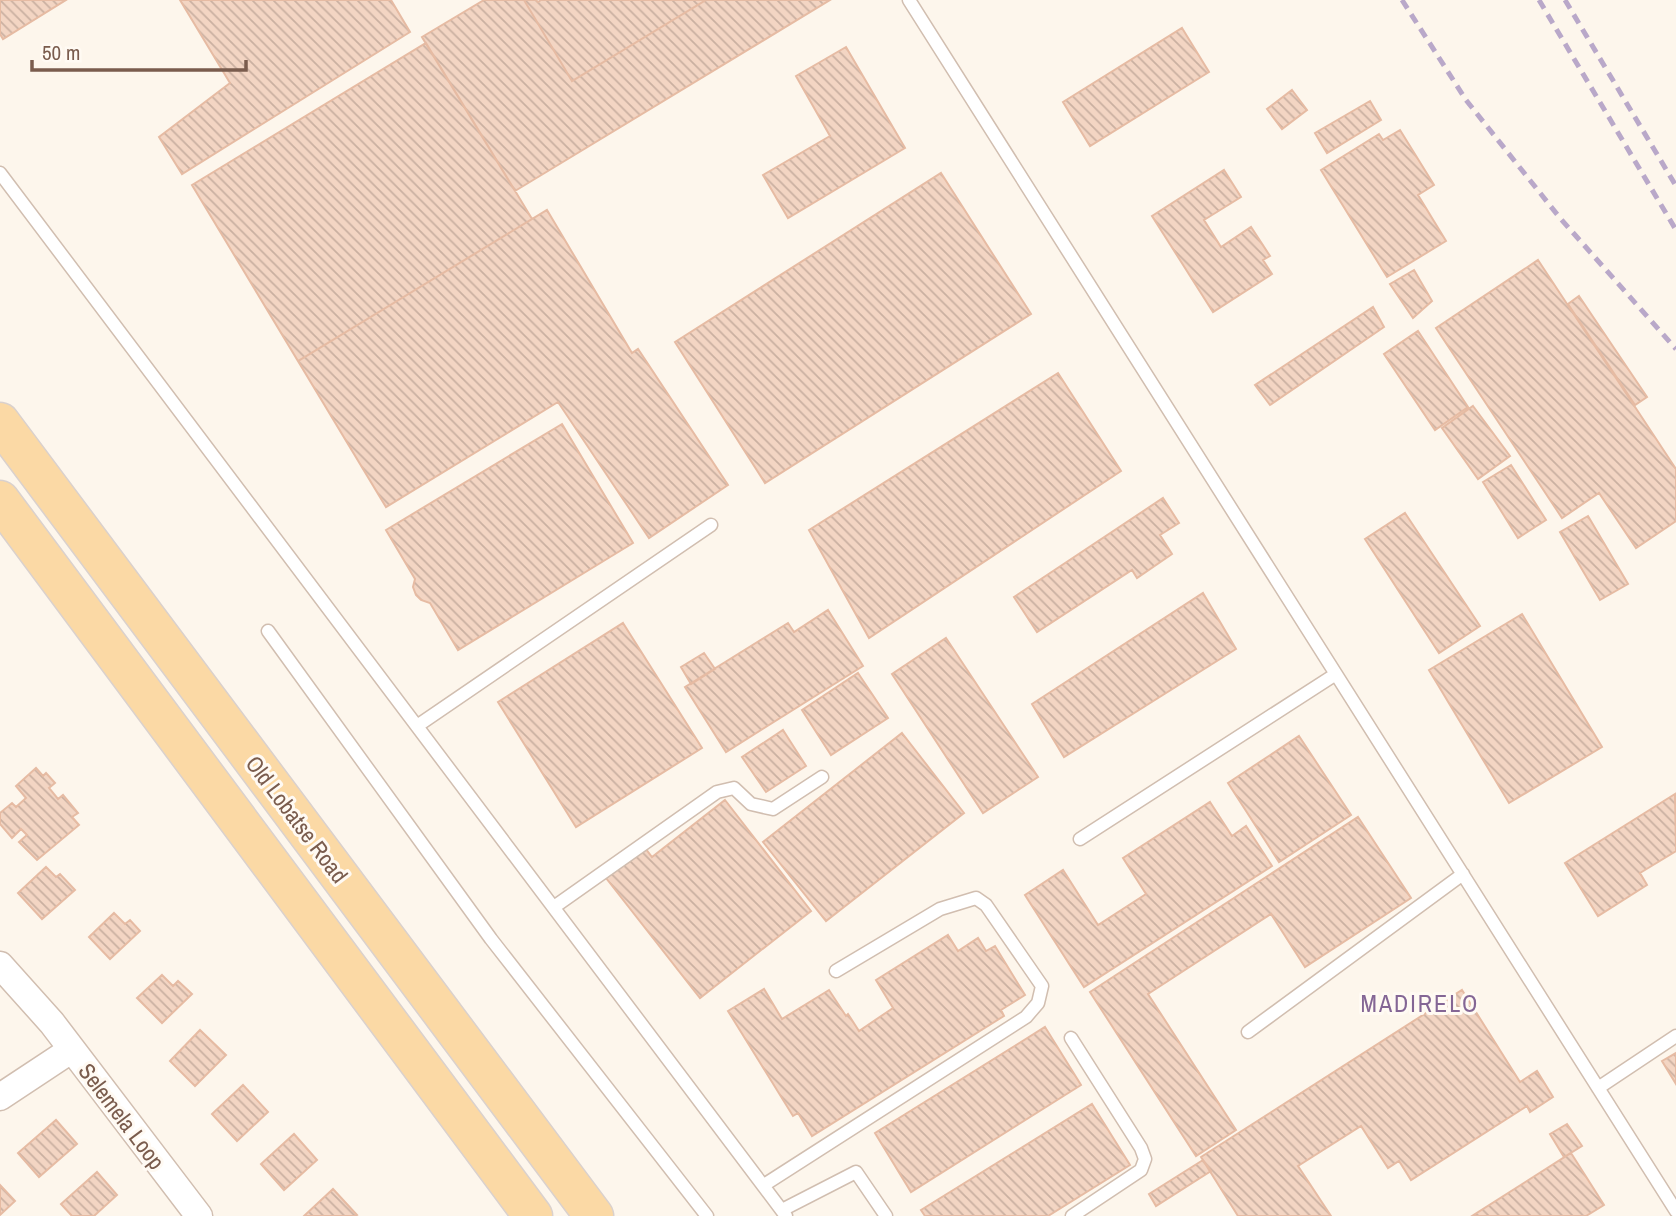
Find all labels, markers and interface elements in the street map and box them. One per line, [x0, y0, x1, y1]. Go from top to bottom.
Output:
scale bar [32, 28, 245, 72]
text: 50 m [42, 38, 80, 67]
street label: Old Lobatse Road [239, 749, 355, 889]
district label: MADIRELO [1361, 987, 1479, 1019]
street label: Selemela Loop [72, 1056, 172, 1176]

